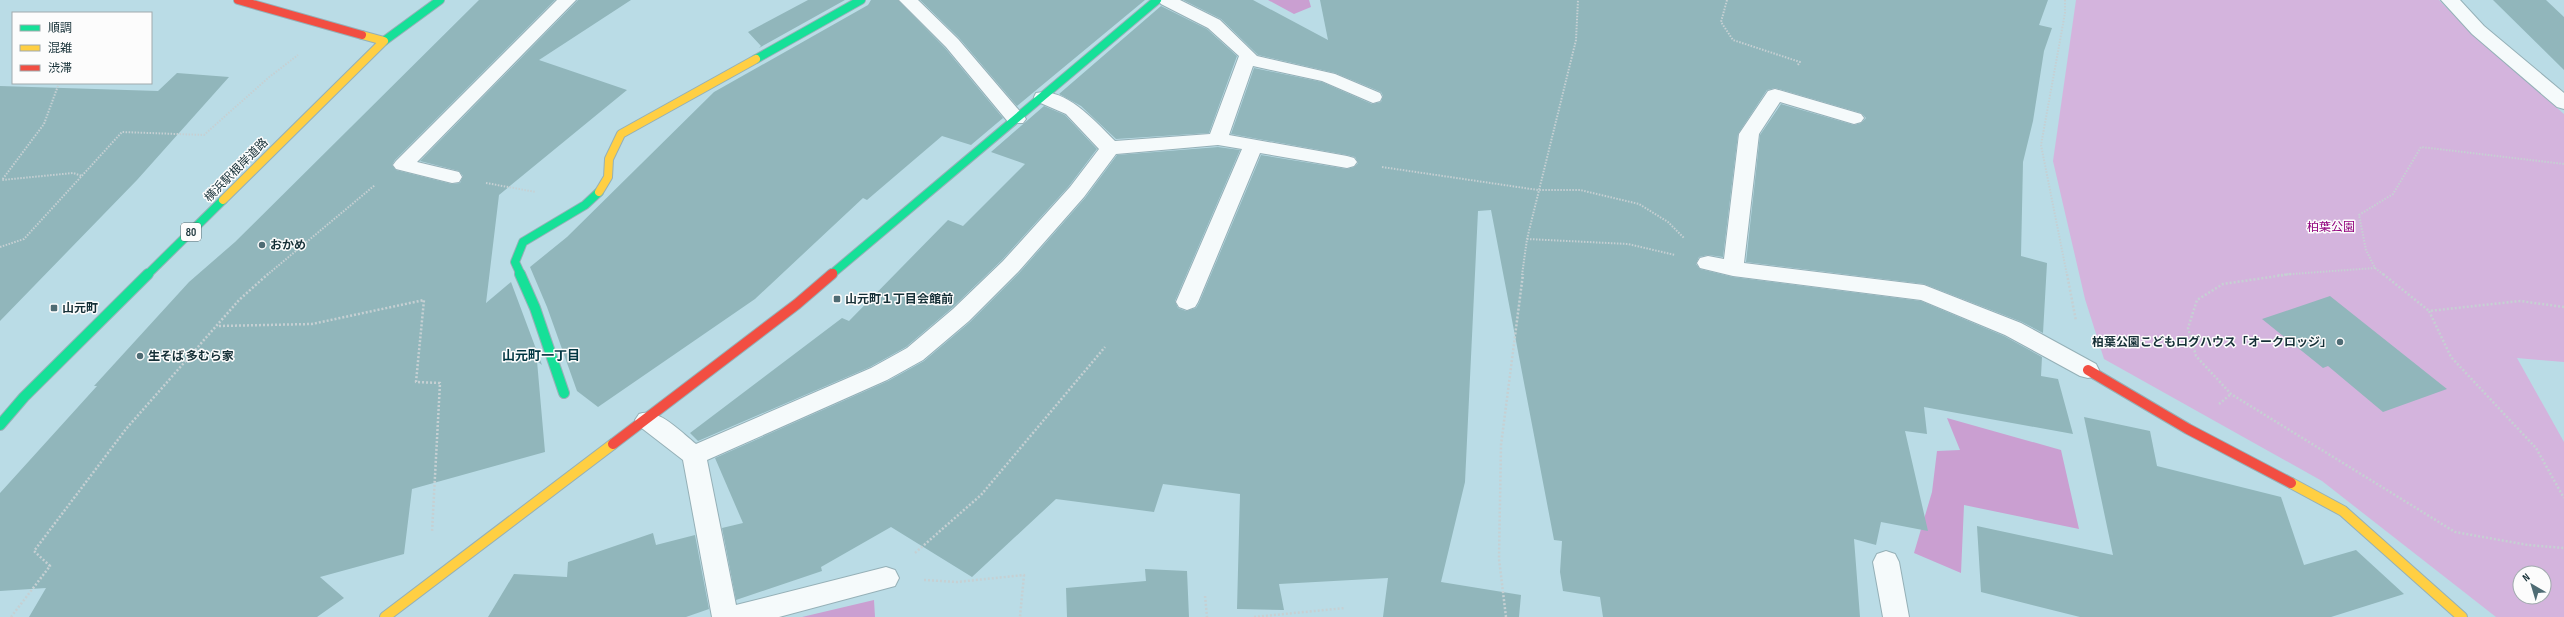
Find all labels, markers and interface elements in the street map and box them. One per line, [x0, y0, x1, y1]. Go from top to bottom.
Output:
legend [12, 12, 152, 84]
text: 順調 [48, 21, 72, 36]
text: 混雑 [48, 41, 72, 56]
text: 渋滞 [48, 61, 72, 76]
street label: 横浜駅根岸道路 [201, 135, 271, 205]
park label: 柏葉公園 [2307, 220, 2355, 235]
road number: 80 [181, 223, 201, 241]
place label: おかめ [270, 238, 306, 253]
marker: おかめ [257, 240, 267, 250]
place label: 山元町１丁目会館前 [845, 292, 953, 307]
marker: 山元町１丁目会館前 [832, 294, 842, 304]
place label: 山元町 [62, 301, 98, 316]
marker: 山元町 [49, 303, 59, 313]
place label: 柏葉公園こどもログハウス「オークロッジ」 [2092, 335, 2332, 350]
marker: 柏葉公園こどもログハウス「オークロッジ」 [2335, 337, 2345, 347]
district label: 山元町一丁目 [502, 348, 580, 364]
place label: 生そば 多むら家 [148, 349, 234, 364]
marker: 生そば 多むら家 [135, 351, 145, 361]
north arrow [2512, 565, 2552, 605]
text: N [2520, 571, 2533, 584]

